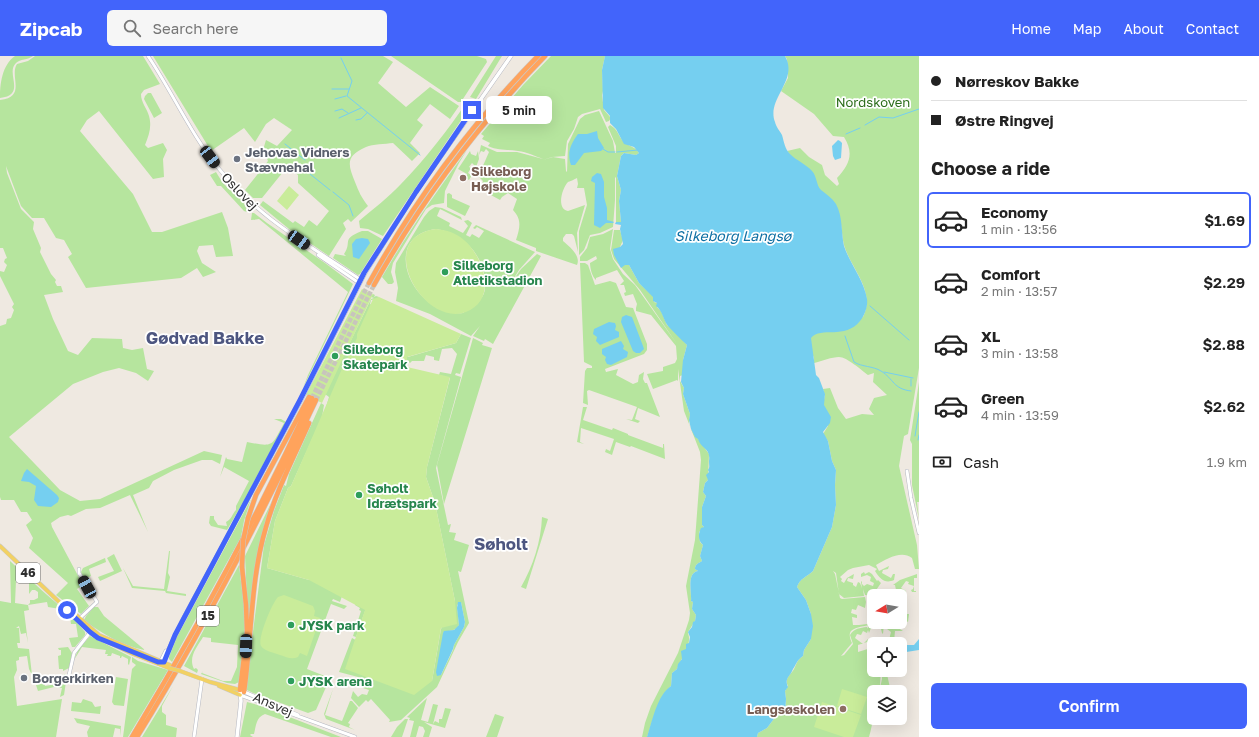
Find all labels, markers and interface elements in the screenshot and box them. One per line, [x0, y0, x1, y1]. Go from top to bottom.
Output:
search box [107, 10, 387, 46]
text: Zipcab [20, 17, 83, 40]
icon: search [121, 17, 143, 39]
text: Search here [153, 19, 238, 37]
text: Home [1011, 20, 1051, 37]
text: Map [1073, 20, 1101, 37]
text: About [1123, 20, 1164, 37]
text: Contact [1186, 20, 1239, 37]
text: Nørreskov Bakke [955, 72, 1079, 90]
park label: Nordskoven [836, 94, 910, 110]
callout: 5 min [486, 96, 552, 124]
route end [463, 101, 481, 119]
text: 5 min [502, 102, 536, 118]
text: Østre Ringvej [955, 111, 1054, 129]
car [198, 144, 222, 170]
place label: Jehovas Vidners Stævnehal [245, 144, 350, 175]
marker: Jehovas Vidners Stævnehal [232, 154, 242, 164]
text: Choose a ride [931, 157, 1050, 179]
place label: Silkeborg Højskole [471, 163, 531, 194]
street label: Oslovej [218, 169, 262, 213]
marker: Silkeborg Højskole [458, 173, 468, 183]
icon: car [933, 202, 969, 238]
text: Economy [981, 203, 1048, 221]
text: $1.69 [1204, 211, 1245, 229]
text: 1 min · 13:56 [981, 221, 1057, 237]
water label: Silkeborg Langsø [675, 227, 793, 244]
car [286, 228, 312, 252]
place label: Silkeborg Atletikstadion [453, 257, 542, 288]
icon: car [933, 264, 969, 300]
text: Comfort [981, 265, 1040, 283]
marker: Silkeborg Atletikstadion [440, 267, 450, 277]
text: $2.29 [1203, 273, 1245, 291]
text: 2 min · 13:57 [981, 283, 1057, 299]
icon: car [933, 326, 969, 362]
district label: Gødvad Bakke [146, 327, 264, 348]
text: XL [981, 327, 1000, 345]
text: $2.88 [1203, 335, 1245, 353]
place label: Silkeborg Skatepark [343, 341, 408, 372]
text: 3 min · 13:58 [981, 345, 1059, 361]
marker: Silkeborg Skatepark [330, 351, 340, 361]
icon: car [933, 388, 969, 424]
text: Green [981, 389, 1024, 407]
text: $2.62 [1203, 397, 1245, 415]
text: 4 min · 13:59 [981, 407, 1059, 423]
icon: cash [931, 451, 953, 473]
text: Cash [963, 453, 999, 471]
text: 1.9 km [1207, 454, 1247, 470]
place label: Søholt Idrætspark [367, 480, 437, 511]
marker: Søholt Idrætspark [354, 490, 364, 500]
district label: Søholt [474, 533, 528, 554]
road number: 46 [16, 563, 40, 583]
car [76, 574, 98, 600]
north arrow [867, 589, 907, 629]
map controls [867, 589, 907, 725]
route start [58, 601, 76, 619]
road number: 15 [197, 606, 219, 626]
place label: JYSK park [299, 617, 365, 633]
marker: JYSK park [286, 620, 296, 630]
car [240, 634, 252, 658]
button: locate [867, 637, 907, 677]
place label: Borgerkirken [32, 670, 114, 686]
marker: Borgerkirken [19, 673, 29, 683]
place label: JYSK arena [299, 673, 372, 689]
marker: JYSK arena [286, 676, 296, 686]
button: Confirm [931, 683, 1247, 729]
button: layers [867, 685, 907, 725]
street label: Ansvej [251, 689, 295, 719]
place label: Langsøskolen [747, 701, 835, 717]
marker: Langsøskolen [838, 704, 848, 714]

